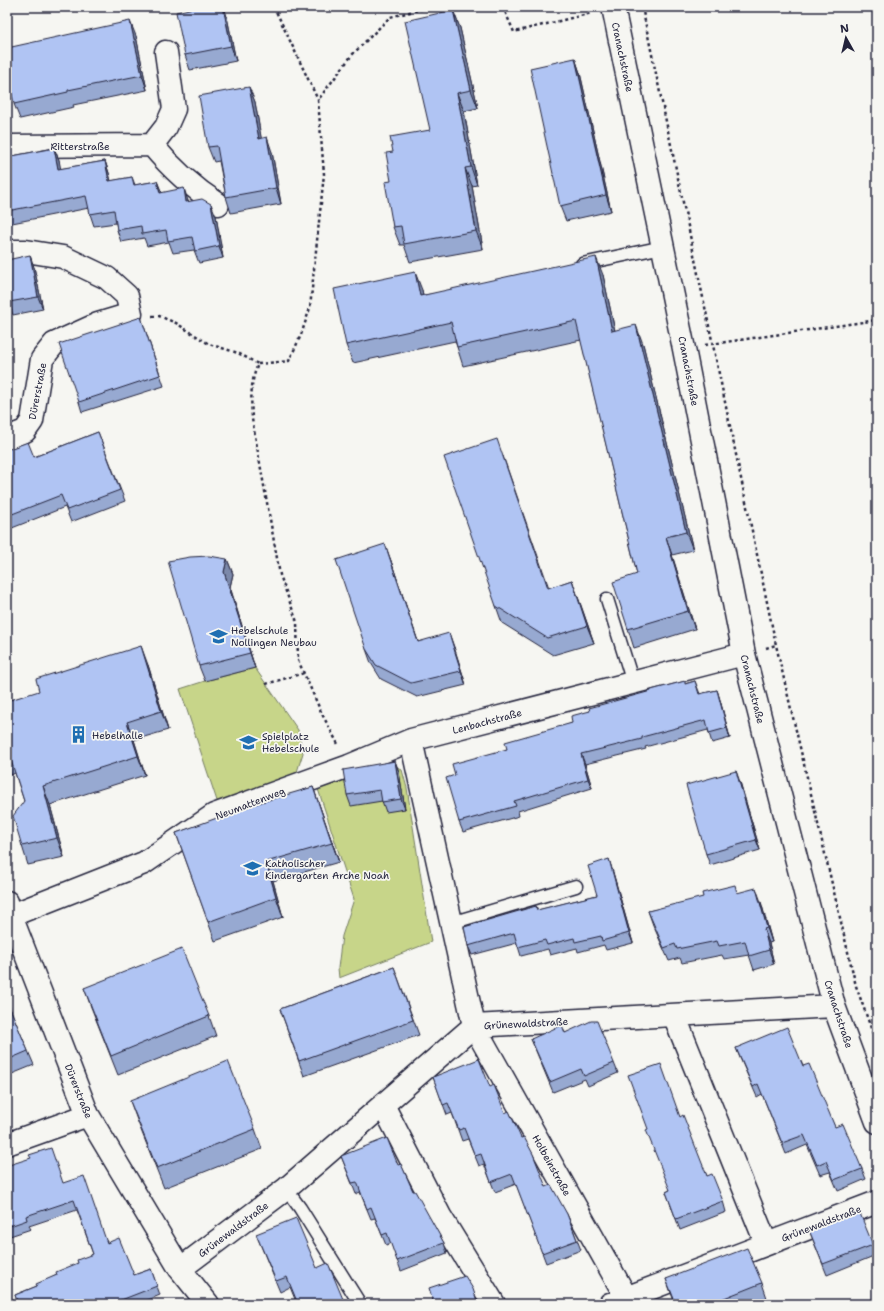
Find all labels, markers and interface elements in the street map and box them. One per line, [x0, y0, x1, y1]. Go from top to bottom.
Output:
north arrow [826, 18, 866, 58]
street label: Cranachstraße [609, 21, 636, 93]
text: N [839, 21, 850, 37]
street label: Ritterstraße [50, 140, 110, 153]
street label: Cranachstraße [675, 335, 702, 407]
street label: Dürerstraße [26, 361, 49, 421]
place label: Hebelschule Nollingen Neubau [231, 624, 317, 649]
school or university icon: Hebelschule Nollingen Neubau [208, 626, 228, 646]
street label: Cranachstraße [738, 653, 767, 725]
street label: Lenbachstraße [451, 706, 524, 737]
building icon: Hebelhalle [69, 725, 89, 745]
place label: Hebelhalle [92, 729, 143, 742]
place label: Spielplatz Hebelschule [262, 730, 320, 755]
school or university icon: Spielplatz Hebelschule [239, 732, 259, 752]
street label: Neumattenweg [214, 784, 287, 823]
place label: Katholischer Kindergarten Arche Noah [265, 857, 389, 882]
school or university icon: Katholischer Kindergarten Arche Noah [242, 859, 262, 879]
street label: Cranachstraße [821, 978, 856, 1050]
street label: Grünewaldstraße [483, 1015, 569, 1032]
street label: Dürerstraße [62, 1062, 96, 1121]
street label: Holbeinstraße [529, 1132, 574, 1198]
street label: Grünewaldstraße [196, 1199, 271, 1260]
street label: Grünewaldstraße [779, 1202, 863, 1245]

